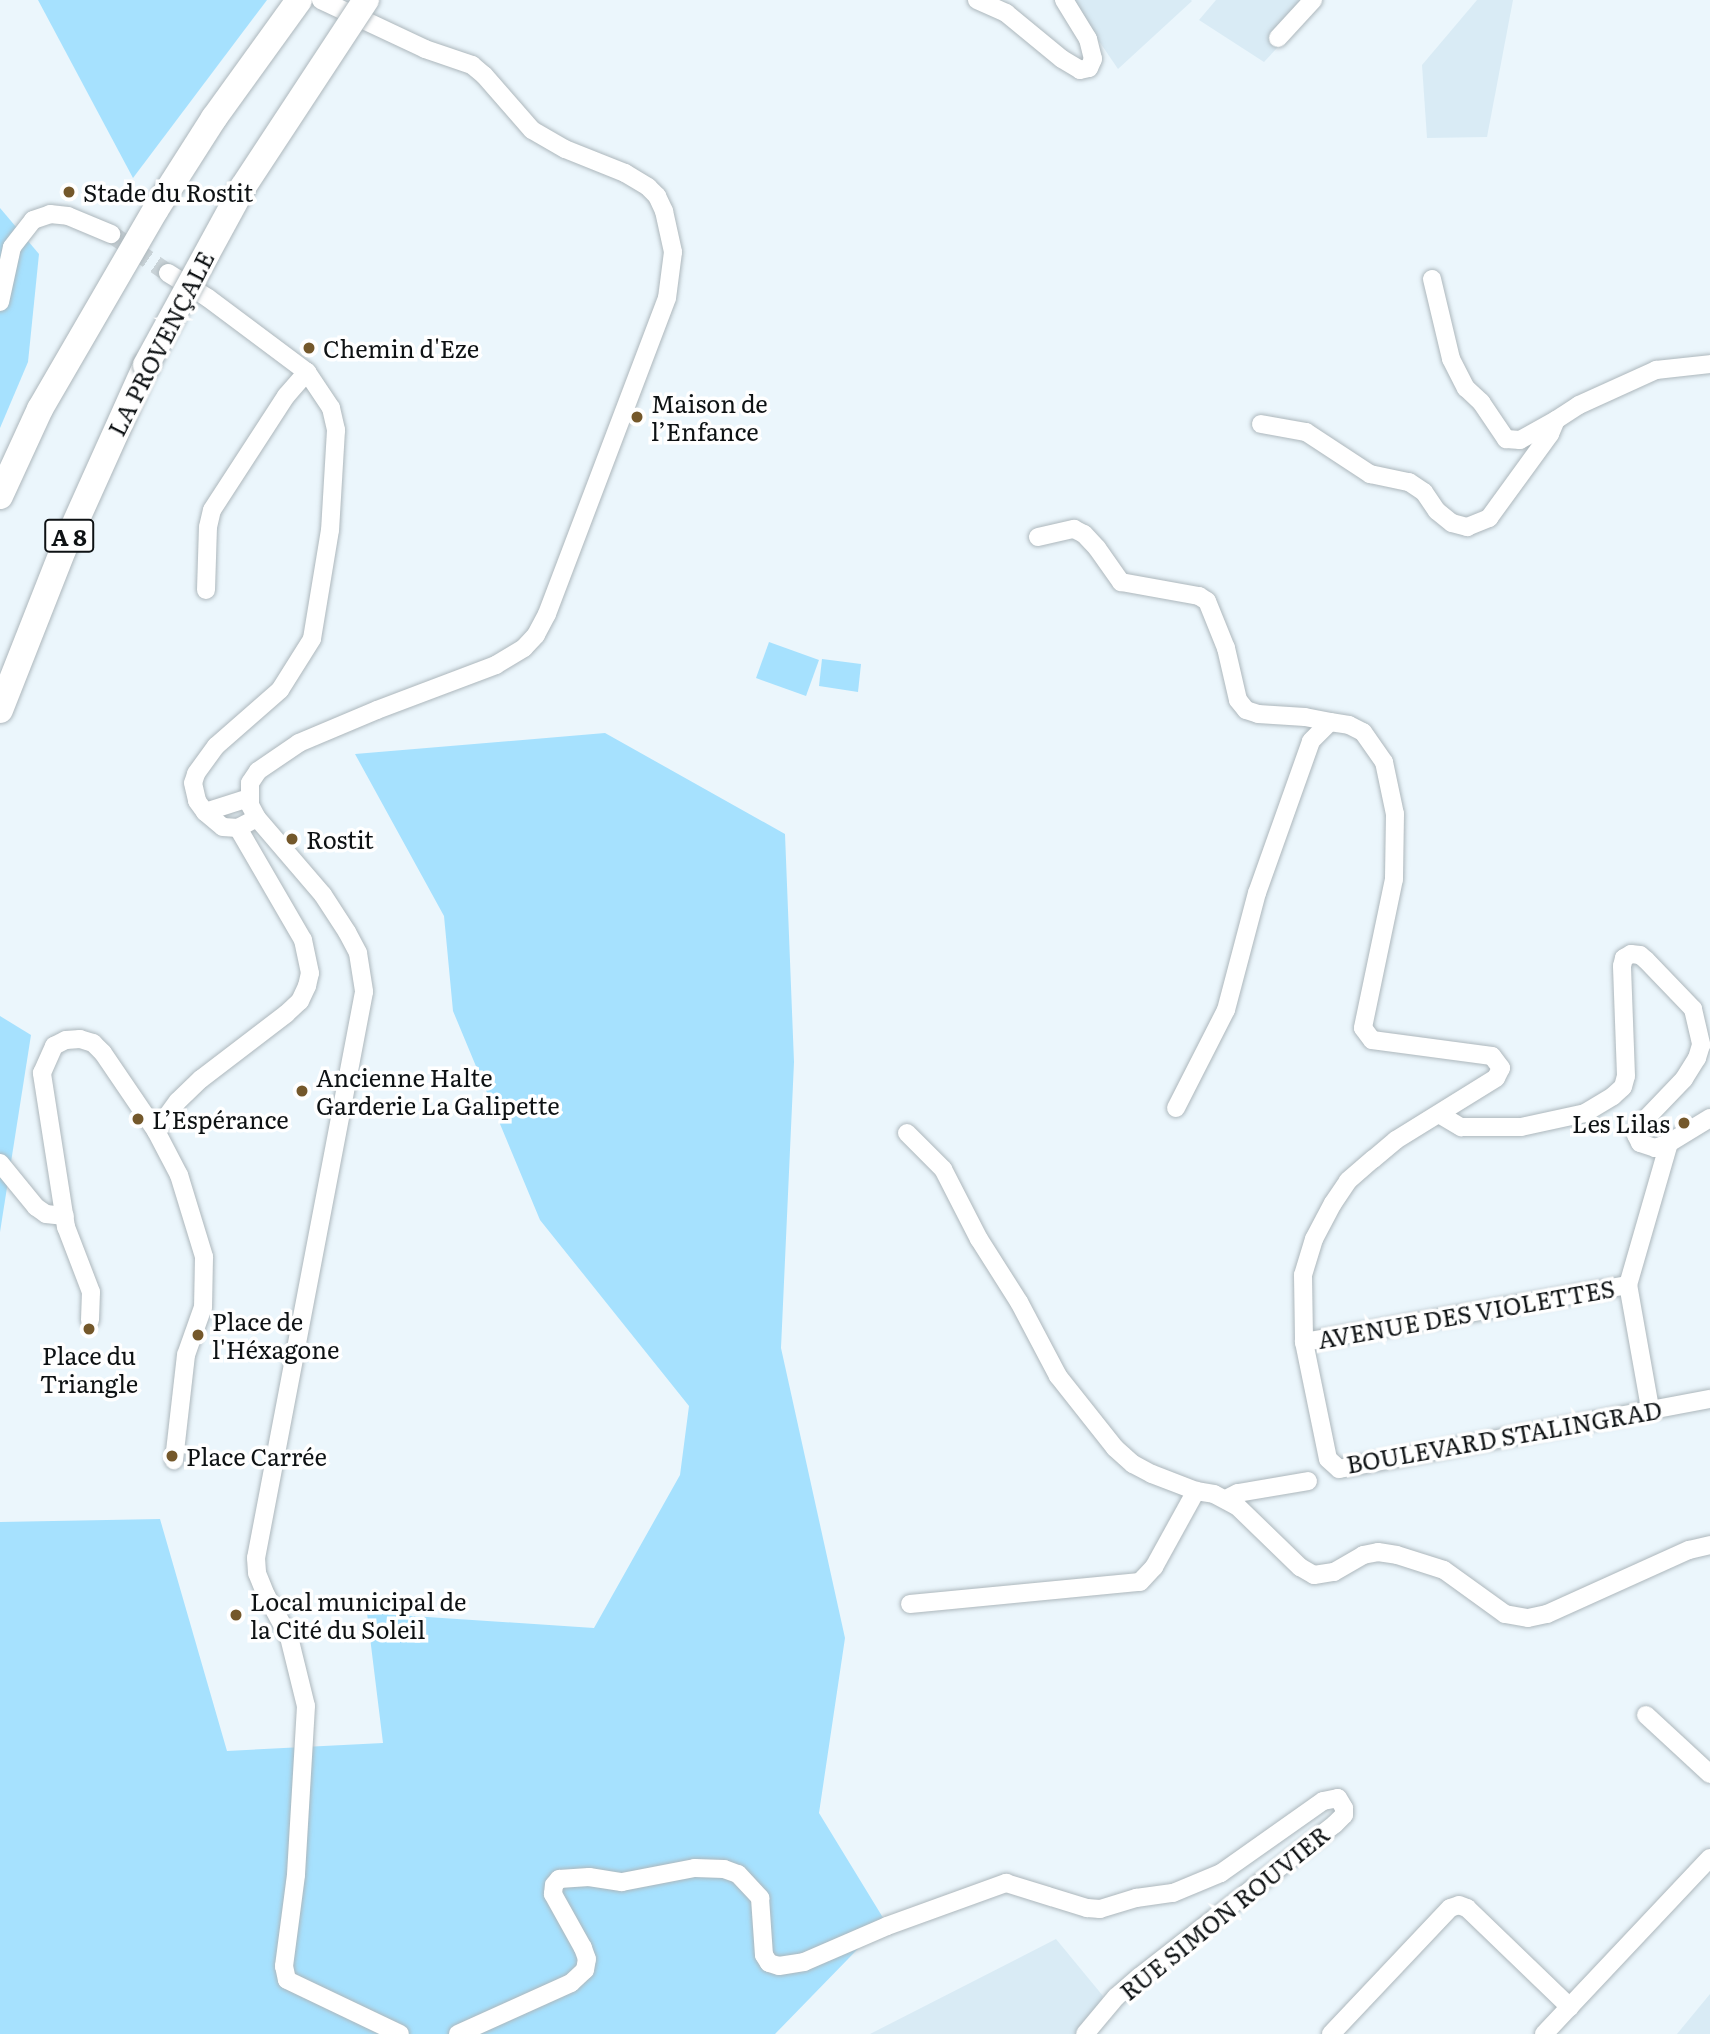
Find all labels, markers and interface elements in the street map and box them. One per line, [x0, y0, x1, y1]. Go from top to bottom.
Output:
place label: Stade du Rostit [83, 178, 253, 206]
marker: Stade du Rostit [61, 184, 77, 200]
street label: LA PROVENÇALE [101, 246, 219, 440]
place label: Chemin d'Eze [323, 334, 479, 362]
marker: Chemin d'Eze [301, 340, 317, 356]
place label: Maison de l’Enfance [651, 389, 768, 445]
marker: Maison de l’Enfance [629, 409, 645, 425]
road number: A 8 [43, 516, 95, 556]
place label: Rostit [306, 825, 374, 853]
marker: Rostit [284, 831, 300, 847]
place label: Ancienne Halte Garderie La Galipette [316, 1063, 560, 1119]
marker: Ancienne Halte Garderie La Galipette [294, 1083, 310, 1099]
place label: L’Espérance [152, 1105, 289, 1133]
place label: Les Lilas [1572, 1109, 1670, 1137]
marker: L’Espérance [130, 1111, 146, 1127]
marker: Les Lilas [1676, 1115, 1692, 1131]
street label: AVENUE DES VIOLETTES [1315, 1273, 1617, 1353]
place label: Place de l'Héxagone [212, 1307, 339, 1363]
marker: Place du Triangle [81, 1321, 97, 1337]
marker: Place de l'Héxagone [190, 1327, 206, 1343]
place label: Place du Triangle [40, 1341, 138, 1397]
street label: BOULEVARD STALINGRAD [1344, 1394, 1664, 1478]
place label: Place Carrée [186, 1442, 327, 1470]
marker: Place Carrée [164, 1448, 180, 1464]
place label: Local municipal de la Cité du Soleil [250, 1587, 466, 1643]
marker: Local municipal de la Cité du Soleil [228, 1607, 244, 1623]
street label: RUE SIMON ROUVIER [1114, 1819, 1334, 2005]

